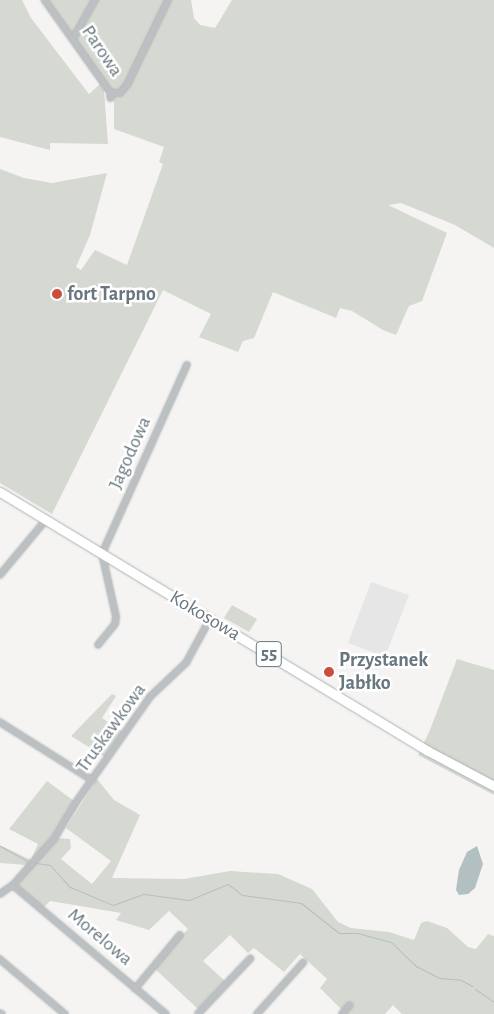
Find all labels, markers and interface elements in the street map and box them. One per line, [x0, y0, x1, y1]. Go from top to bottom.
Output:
street label: Parowa [76, 21, 128, 81]
place label: fort Tarpno [67, 282, 156, 306]
marker: fort Tarpno [51, 288, 63, 300]
street label: Jagodowa [103, 413, 157, 493]
street label: Kokosowa [165, 586, 245, 646]
road number: 55 [255, 638, 283, 671]
place label: Przystanek Jabłko [339, 648, 428, 695]
marker: Przystanek Jabłko [323, 666, 335, 678]
street label: Truskawkowa [71, 679, 151, 777]
street label: Morelowa [63, 903, 137, 971]

